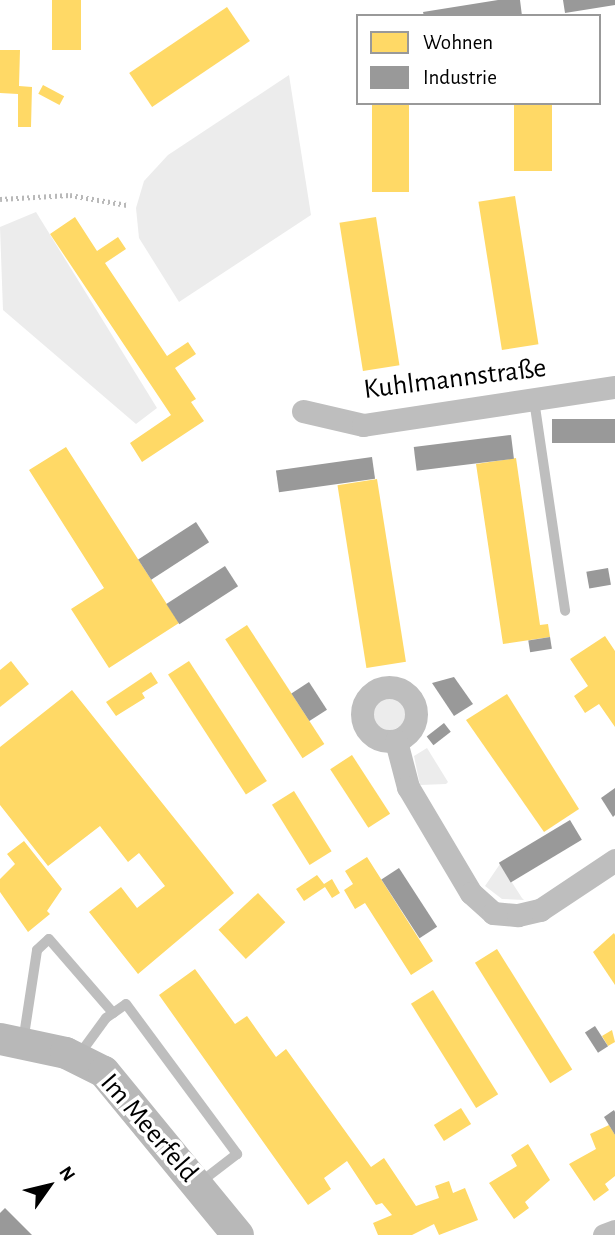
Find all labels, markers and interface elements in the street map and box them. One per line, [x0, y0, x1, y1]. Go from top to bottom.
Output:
legend [356, 14, 601, 105]
text: Wohnen [423, 32, 493, 53]
text: Industrie [423, 67, 497, 88]
street label: Kuhlmannstraße [362, 351, 548, 407]
street label: Im Meerfeld [93, 1067, 205, 1189]
north arrow [14, 1151, 84, 1221]
text: N [55, 1163, 78, 1185]

